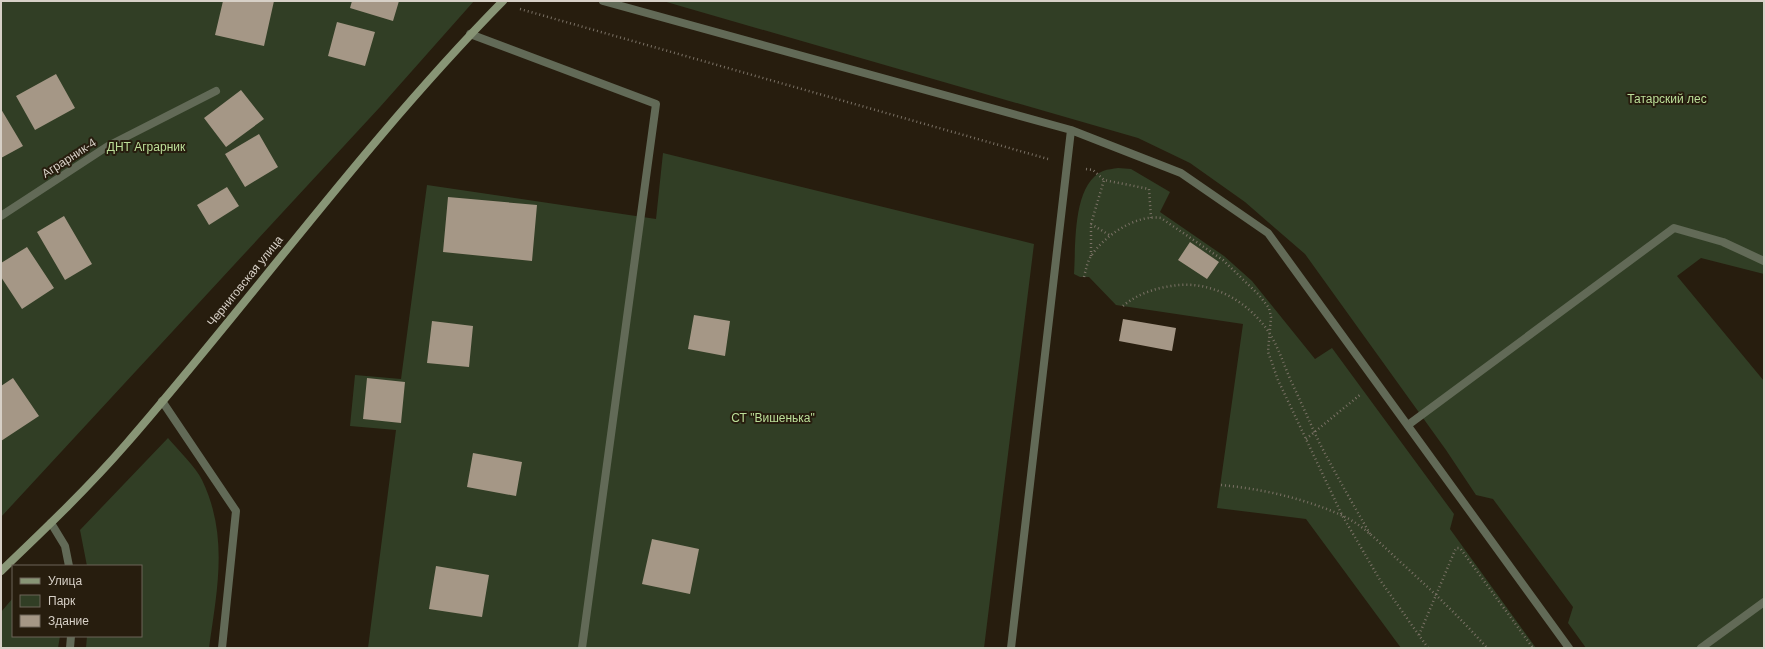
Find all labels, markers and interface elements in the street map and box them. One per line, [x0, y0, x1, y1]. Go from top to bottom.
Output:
park label: Татарский лес [1627, 92, 1707, 106]
street label: Аграрник-4 [39, 135, 99, 181]
park label: ДНТ Аграрник [107, 140, 186, 154]
street label: Черниговская улица [204, 233, 286, 329]
park label: СТ "Вишенька" [731, 411, 815, 425]
legend [12, 565, 142, 637]
text: Улица [48, 574, 82, 588]
text: Парк [48, 594, 76, 608]
text: Здание [48, 614, 89, 628]

